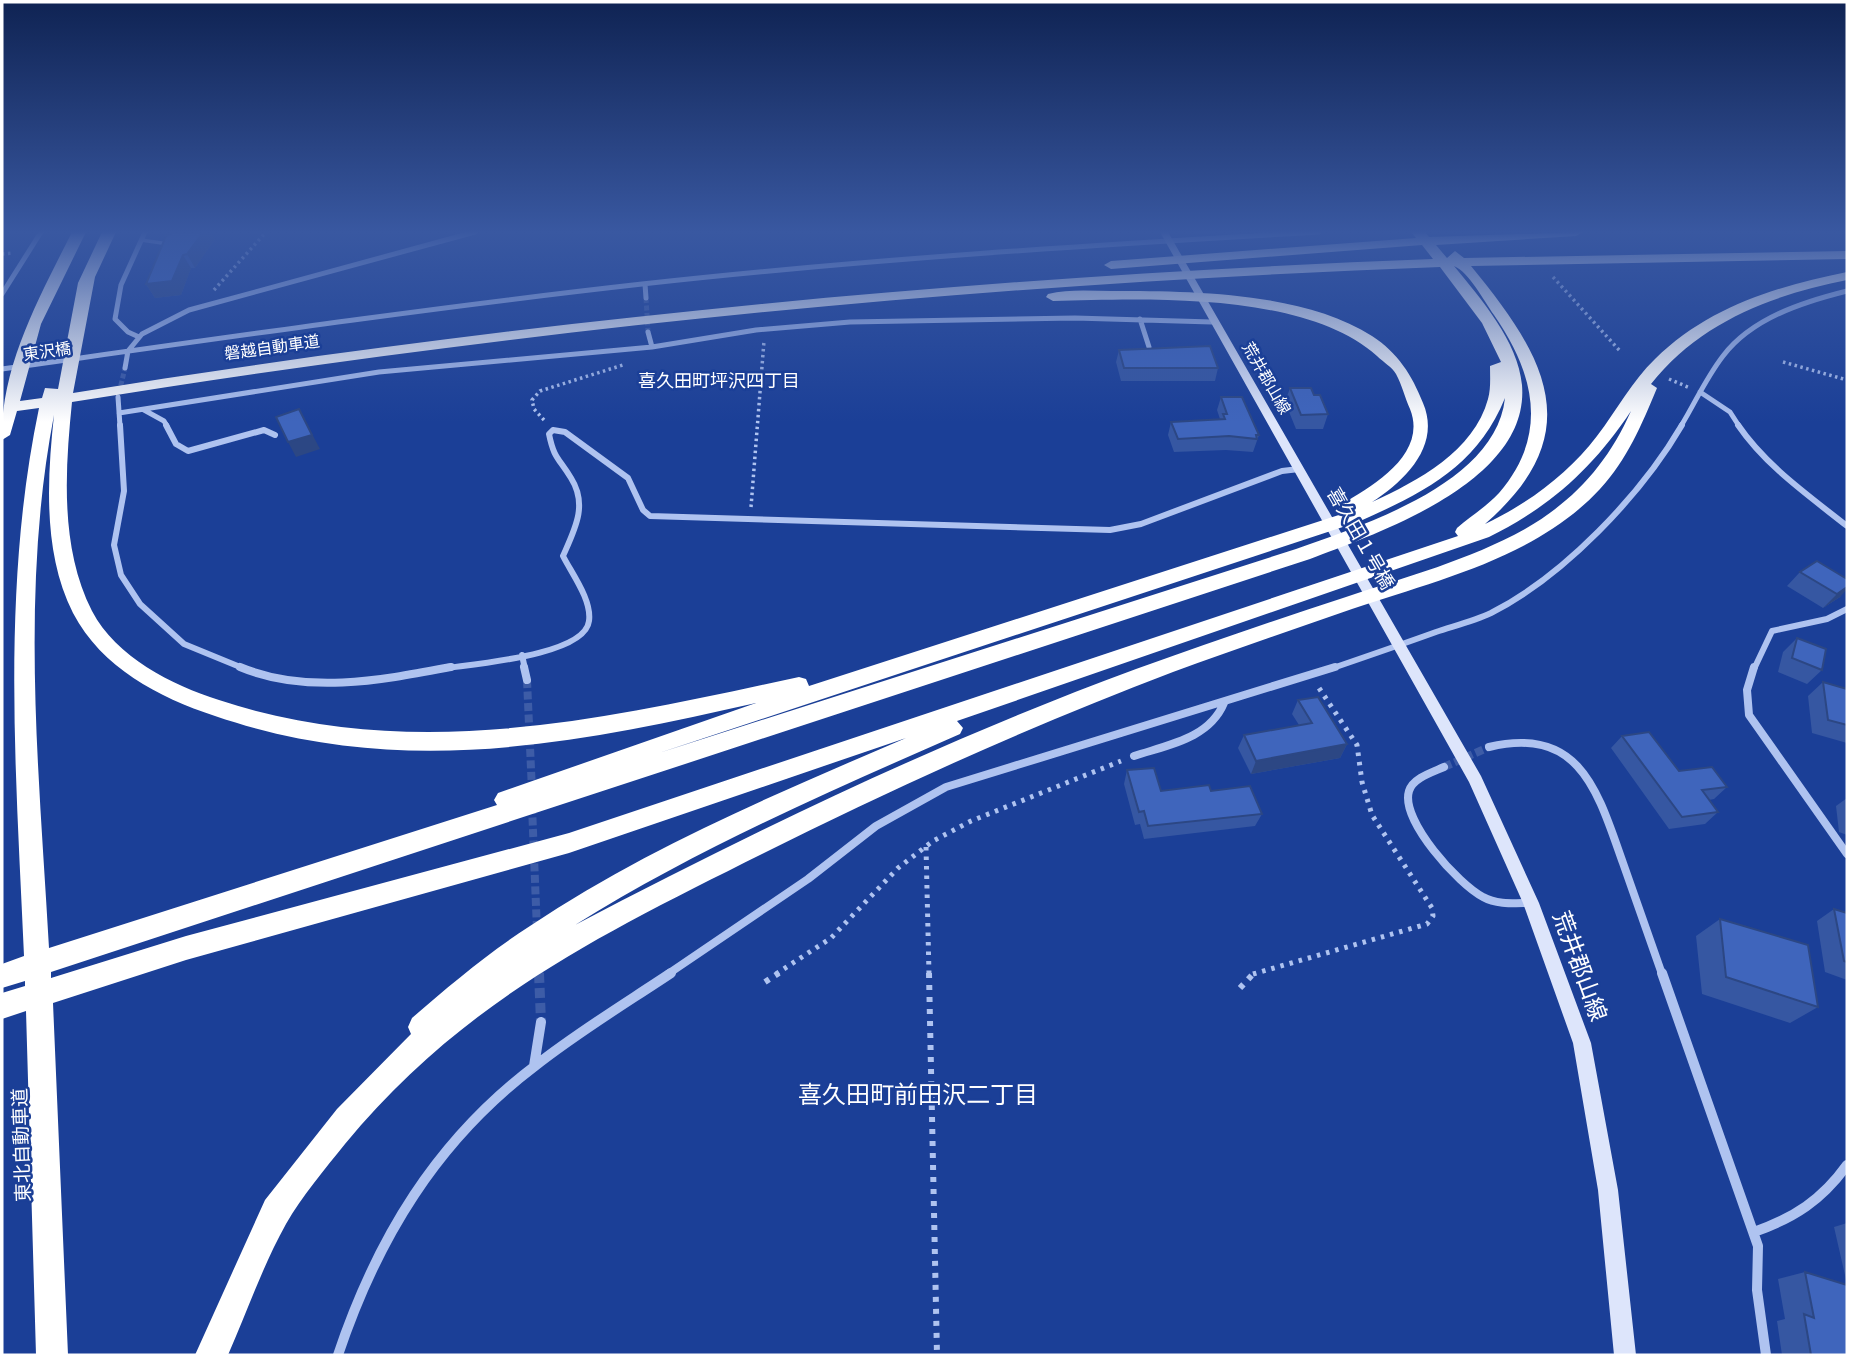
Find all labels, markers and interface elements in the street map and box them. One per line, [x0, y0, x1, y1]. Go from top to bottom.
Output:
street label: 磐越自動車道 [223, 331, 321, 363]
street label: 東沢橋 [22, 339, 72, 363]
street label: 荒井郡山線 [1239, 339, 1295, 417]
district label: 喜久田町坪沢四丁目 [638, 370, 800, 390]
street label: 喜久田１号橋 [1323, 483, 1399, 593]
street label: 荒井郡山線 [1549, 908, 1612, 1024]
district label: 喜久田町前田沢二丁目 [798, 1081, 1038, 1108]
street label: 東北自動車道 [8, 1088, 34, 1202]

